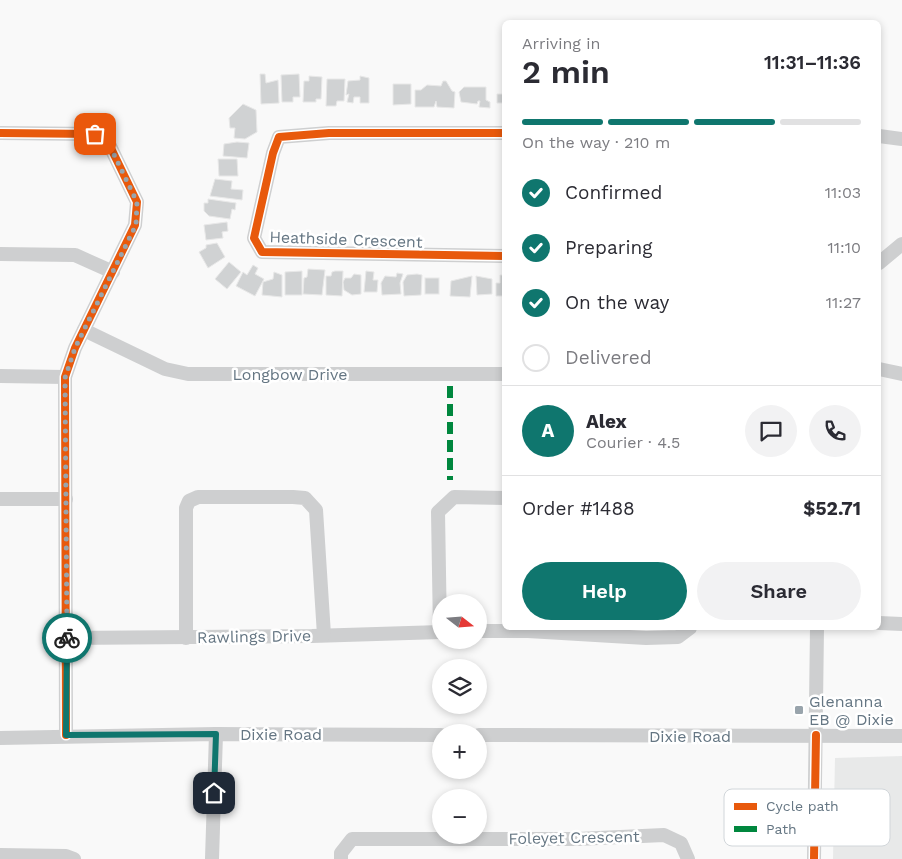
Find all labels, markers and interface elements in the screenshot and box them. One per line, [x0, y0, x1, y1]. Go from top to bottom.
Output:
text: Arriving in [522, 34, 600, 53]
text: 11:31–11:36 [764, 51, 861, 74]
text: 2 min [522, 53, 610, 91]
pin [74, 113, 116, 155]
icon: bag [81, 120, 109, 148]
text: On the way · 210 m [522, 133, 670, 152]
icon: check [522, 179, 550, 207]
text: Confirmed [565, 181, 662, 204]
text: 11:03 [825, 183, 861, 202]
street label: Heathside Crescent [269, 227, 423, 252]
icon: check [522, 234, 550, 262]
text: Preparing [565, 236, 652, 259]
text: 11:10 [828, 238, 861, 257]
icon: check [522, 289, 550, 317]
text: On the way [565, 291, 669, 314]
text: 11:27 [826, 293, 861, 312]
text: Delivered [565, 346, 652, 369]
street label: Longbow Drive [233, 365, 348, 384]
button: chat [745, 405, 797, 457]
button: phone [809, 405, 861, 457]
text: Alex [586, 410, 627, 433]
text: A [542, 419, 554, 442]
text: Courier · 4.5 [586, 433, 680, 452]
text: Order #1488 [522, 497, 635, 520]
text: $52.71 [803, 497, 861, 520]
button: Help [522, 562, 687, 620]
button: Share [697, 562, 861, 620]
north arrow [432, 594, 488, 649]
map controls [432, 594, 487, 844]
courier [42, 613, 92, 663]
icon: bike [53, 624, 81, 652]
street label: Rawlings Drive [197, 626, 311, 647]
button: layers [432, 659, 487, 714]
place label: Glenanna EB @ Dixie [809, 692, 894, 729]
marker: Glenanna EB @ Dixie [793, 704, 805, 716]
button: + [432, 724, 487, 779]
street label: Dixie Road [240, 725, 322, 744]
street label: Dixie Road [649, 727, 731, 746]
pin [193, 772, 235, 814]
icon: home [200, 779, 228, 807]
button: − [432, 789, 487, 844]
legend [724, 789, 890, 846]
text: Cycle path [766, 798, 839, 814]
text: Path [766, 821, 797, 837]
street label: Foleyet Crescent [508, 827, 640, 848]

